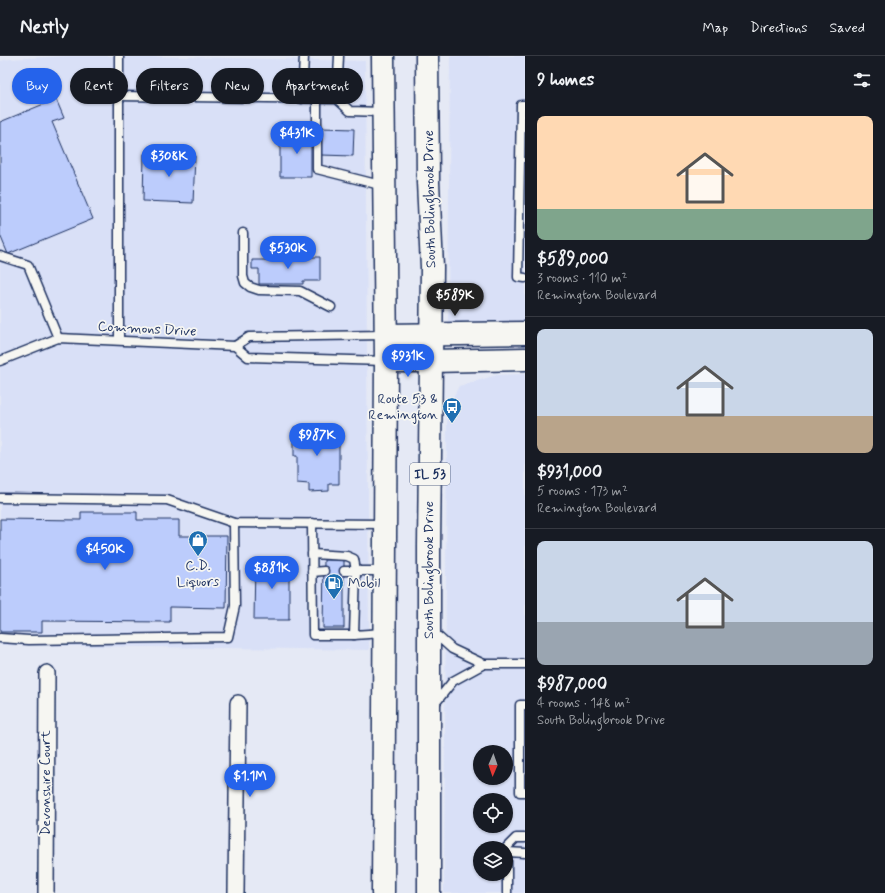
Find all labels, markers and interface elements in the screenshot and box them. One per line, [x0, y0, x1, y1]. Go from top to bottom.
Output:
text: Nestly [20, 15, 69, 40]
text: Map [702, 19, 728, 37]
text: Directions [750, 19, 808, 37]
text: Saved [830, 19, 865, 37]
chip: Buy [12, 68, 62, 104]
chip: Rent [70, 68, 128, 104]
chip: Filters [136, 68, 203, 104]
chip: New [211, 68, 264, 104]
chip: Apartment [272, 68, 363, 104]
text: 9 homes [537, 69, 594, 91]
icon: filters [851, 69, 873, 91]
pin: $431K [269, 121, 325, 155]
text: $431K [280, 125, 314, 142]
street label: South Bolingbrook Drive [420, 130, 442, 268]
icon: home [669, 142, 741, 214]
pin: $308K [141, 144, 197, 178]
text: $308K [150, 148, 188, 165]
pin: $530K [260, 236, 316, 270]
text: $530K [269, 240, 307, 257]
text: $589,000 [537, 248, 609, 270]
text: 3 rooms · 110 m² [537, 270, 627, 287]
pin: $589K [427, 283, 483, 317]
text: $589K [436, 287, 474, 304]
text: Remington Boulevard [537, 287, 657, 304]
street label: Commons Drive [97, 317, 197, 341]
pin: $931K [380, 344, 436, 378]
text: $931K [391, 348, 425, 365]
icon: home [669, 355, 741, 427]
place label: Route 53 & Remington [368, 390, 438, 424]
bus stop icon: Route 53 & Remington [441, 396, 463, 424]
pin: $987K [289, 423, 345, 457]
text: $987K [298, 427, 336, 444]
text: $931,000 [537, 461, 602, 483]
road number: IL 53 [410, 463, 450, 485]
text: 5 rooms · 173 m² [537, 483, 628, 500]
text: Remington Boulevard [537, 500, 657, 517]
street label: South Bolingbrook Drive [420, 501, 440, 639]
shop icon: C.D. Liquors [187, 529, 209, 557]
pin: $450K [77, 537, 133, 571]
text: $450K [85, 541, 125, 558]
pin: $881K [244, 556, 300, 590]
place label: C.D. Liquors [177, 557, 219, 591]
text: $881K [254, 560, 290, 577]
icon: home [669, 567, 741, 639]
fuel station icon: Mobil [323, 572, 345, 600]
place label: Mobil [348, 574, 380, 592]
text: $987,000 [537, 673, 607, 695]
text: 4 rooms · 148 m² [537, 695, 631, 712]
text: South Bolingbrook Drive [537, 712, 665, 729]
street label: Devonshire Court [37, 730, 55, 836]
north arrow [473, 745, 513, 785]
map controls [473, 745, 513, 881]
pin: $1.1M [222, 764, 278, 798]
text: $1.1M [233, 768, 267, 785]
button: locate [473, 793, 513, 833]
button: layers [473, 841, 513, 881]

